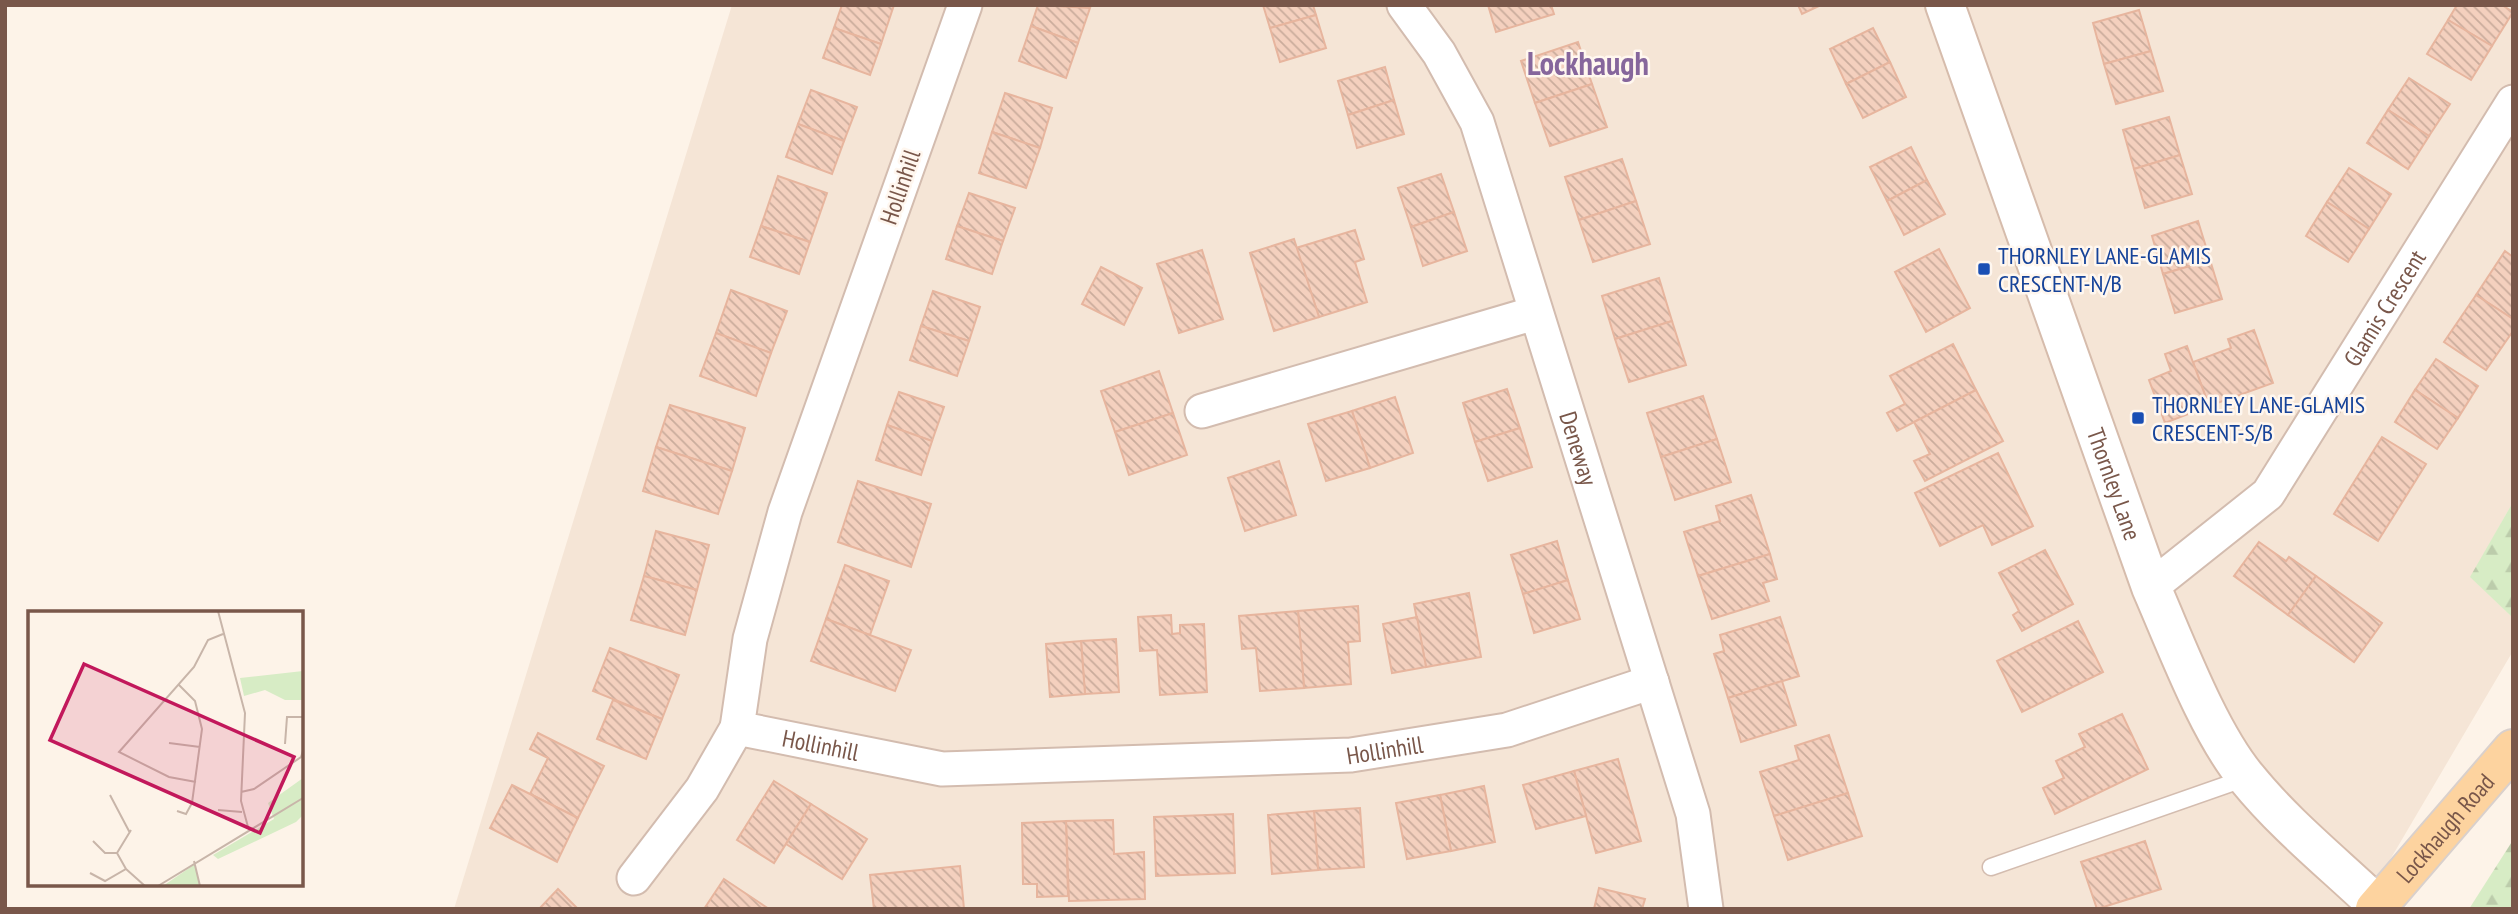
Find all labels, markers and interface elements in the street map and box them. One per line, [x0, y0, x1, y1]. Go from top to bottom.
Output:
district label: Lockhaugh [1527, 42, 1649, 84]
street label: Hollinhill [873, 145, 927, 229]
place label: THORNLEY LANE-GLAMIS CRESCENT-N/B [1998, 240, 2211, 299]
street label: Glamis Crescent [2336, 243, 2433, 372]
marker: THORNLEY LANE-GLAMIS CRESCENT-N/B [1976, 261, 1992, 277]
place label: THORNLEY LANE-GLAMIS CRESCENT-S/B [2152, 389, 2365, 448]
street label: Deneway [1553, 408, 1605, 489]
marker: THORNLEY LANE-GLAMIS CRESCENT-S/B [2130, 410, 2146, 426]
street label: Thornley Lane [2080, 424, 2149, 544]
inset map [28, 611, 303, 886]
street label: Hollinhill [780, 722, 862, 768]
street label: Hollinhill [1344, 728, 1426, 771]
street label: Lockhaugh Road [2389, 767, 2501, 889]

